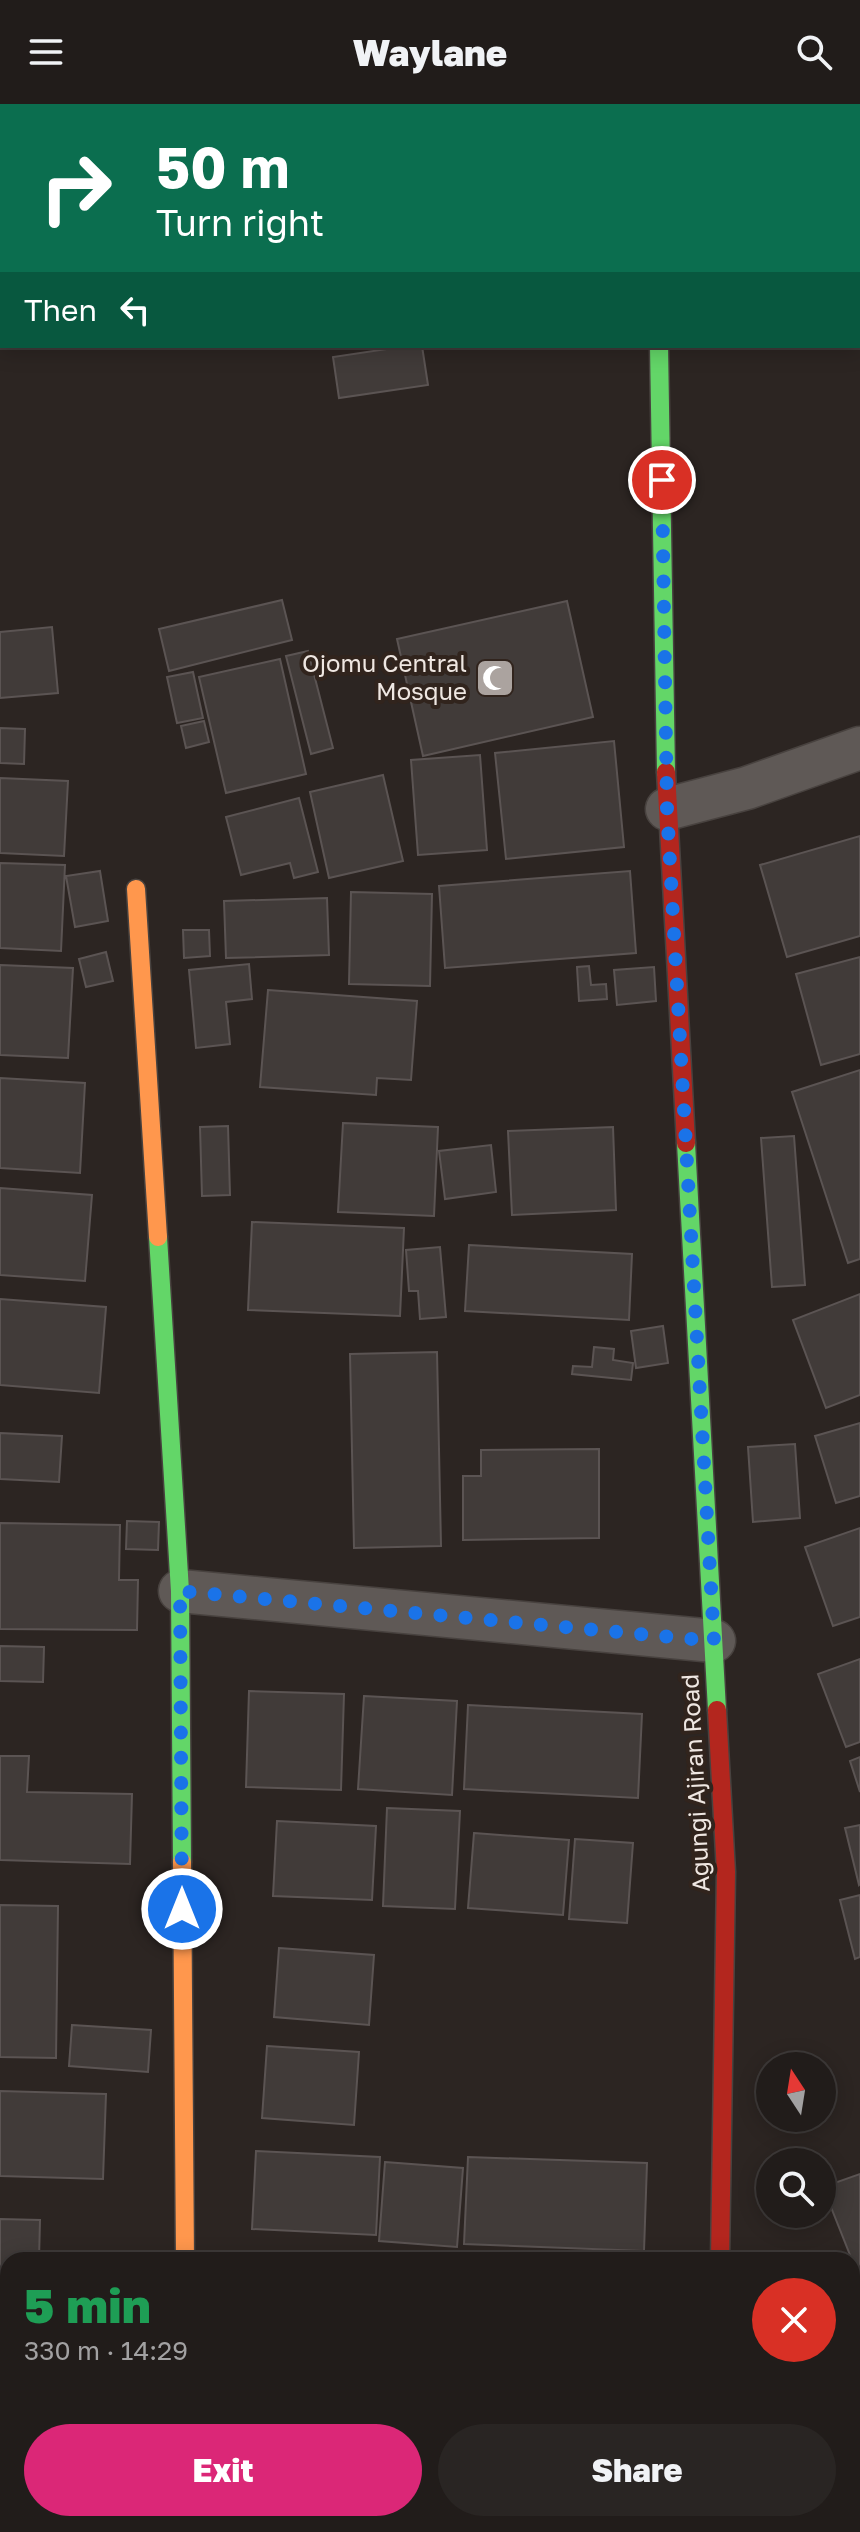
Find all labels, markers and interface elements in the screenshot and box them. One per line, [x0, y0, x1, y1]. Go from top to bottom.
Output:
icon: menu [24, 30, 68, 74]
icon: search [792, 30, 836, 74]
text: Waylane [353, 31, 507, 74]
text: 50 m [156, 133, 290, 200]
icon: right [24, 136, 128, 240]
text: Turn right [156, 201, 324, 244]
icon: left [113, 288, 157, 332]
text: Then [24, 292, 97, 328]
pin [628, 446, 696, 514]
icon: arrive [640, 458, 684, 502]
place label: Ojomu Central Mosque [302, 648, 467, 705]
mosque icon: Ojomu Central Mosque [474, 657, 516, 699]
street label: Agungi Ajiran Road [674, 1673, 715, 1893]
position arrow [140, 1867, 224, 1951]
north arrow [756, 2052, 836, 2132]
map controls [756, 2052, 836, 2228]
button: search [756, 2148, 836, 2228]
text: 5 min [24, 2276, 151, 2334]
button: close [752, 2278, 836, 2362]
text: 330 m · 14:29 [24, 2335, 188, 2366]
button: Exit [24, 2424, 422, 2516]
button: Share [438, 2424, 836, 2516]

